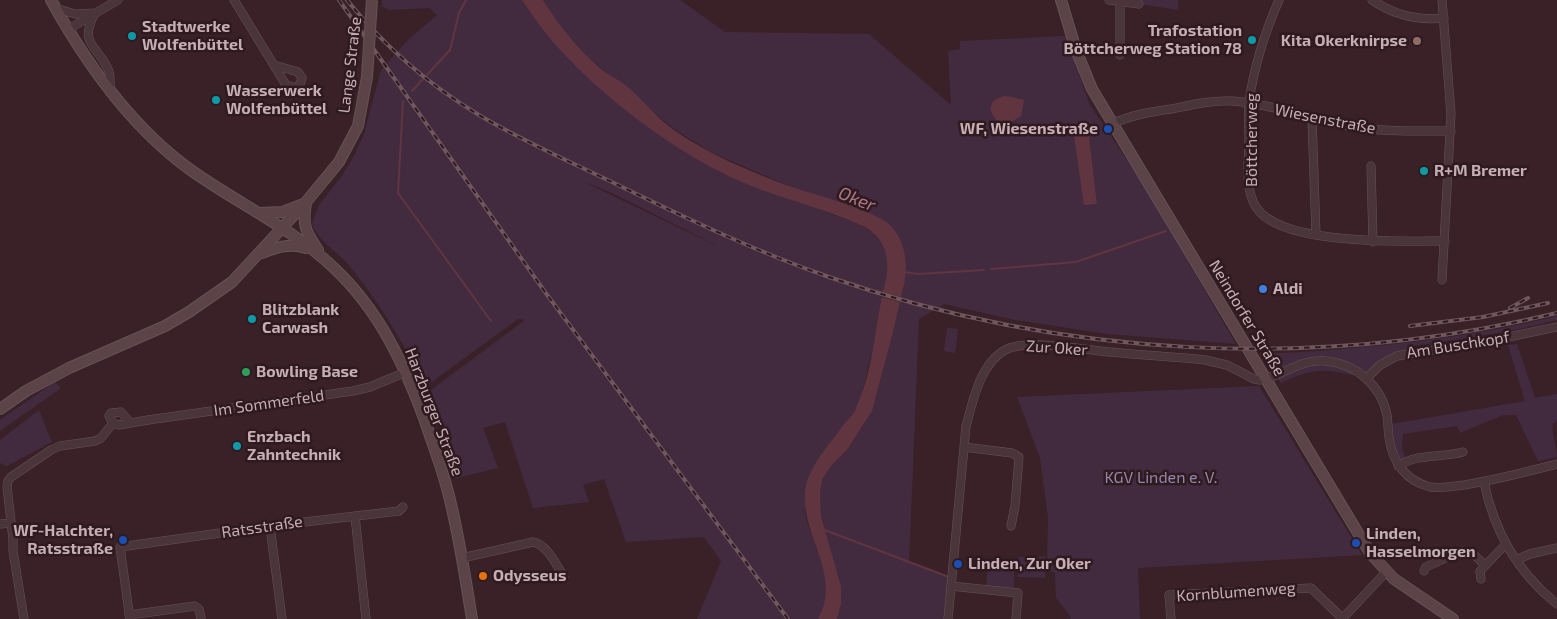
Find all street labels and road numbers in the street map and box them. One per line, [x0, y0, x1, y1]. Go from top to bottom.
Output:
street label: Lange Straße [335, 16, 365, 114]
street label: Böttcherweg [1242, 93, 1262, 187]
street label: Wiesenstraße [1273, 100, 1377, 138]
street label: Neindorfer Straße [1205, 257, 1289, 379]
street label: Am Buschkopf [1405, 327, 1511, 363]
street label: Zur Oker [1026, 336, 1088, 360]
street label: Harzburger Straße [401, 345, 467, 479]
street label: Im Sommerfeld [213, 386, 325, 420]
street label: Ratsstraße [220, 512, 304, 542]
street label: Kornblumenweg [1176, 578, 1296, 606]

